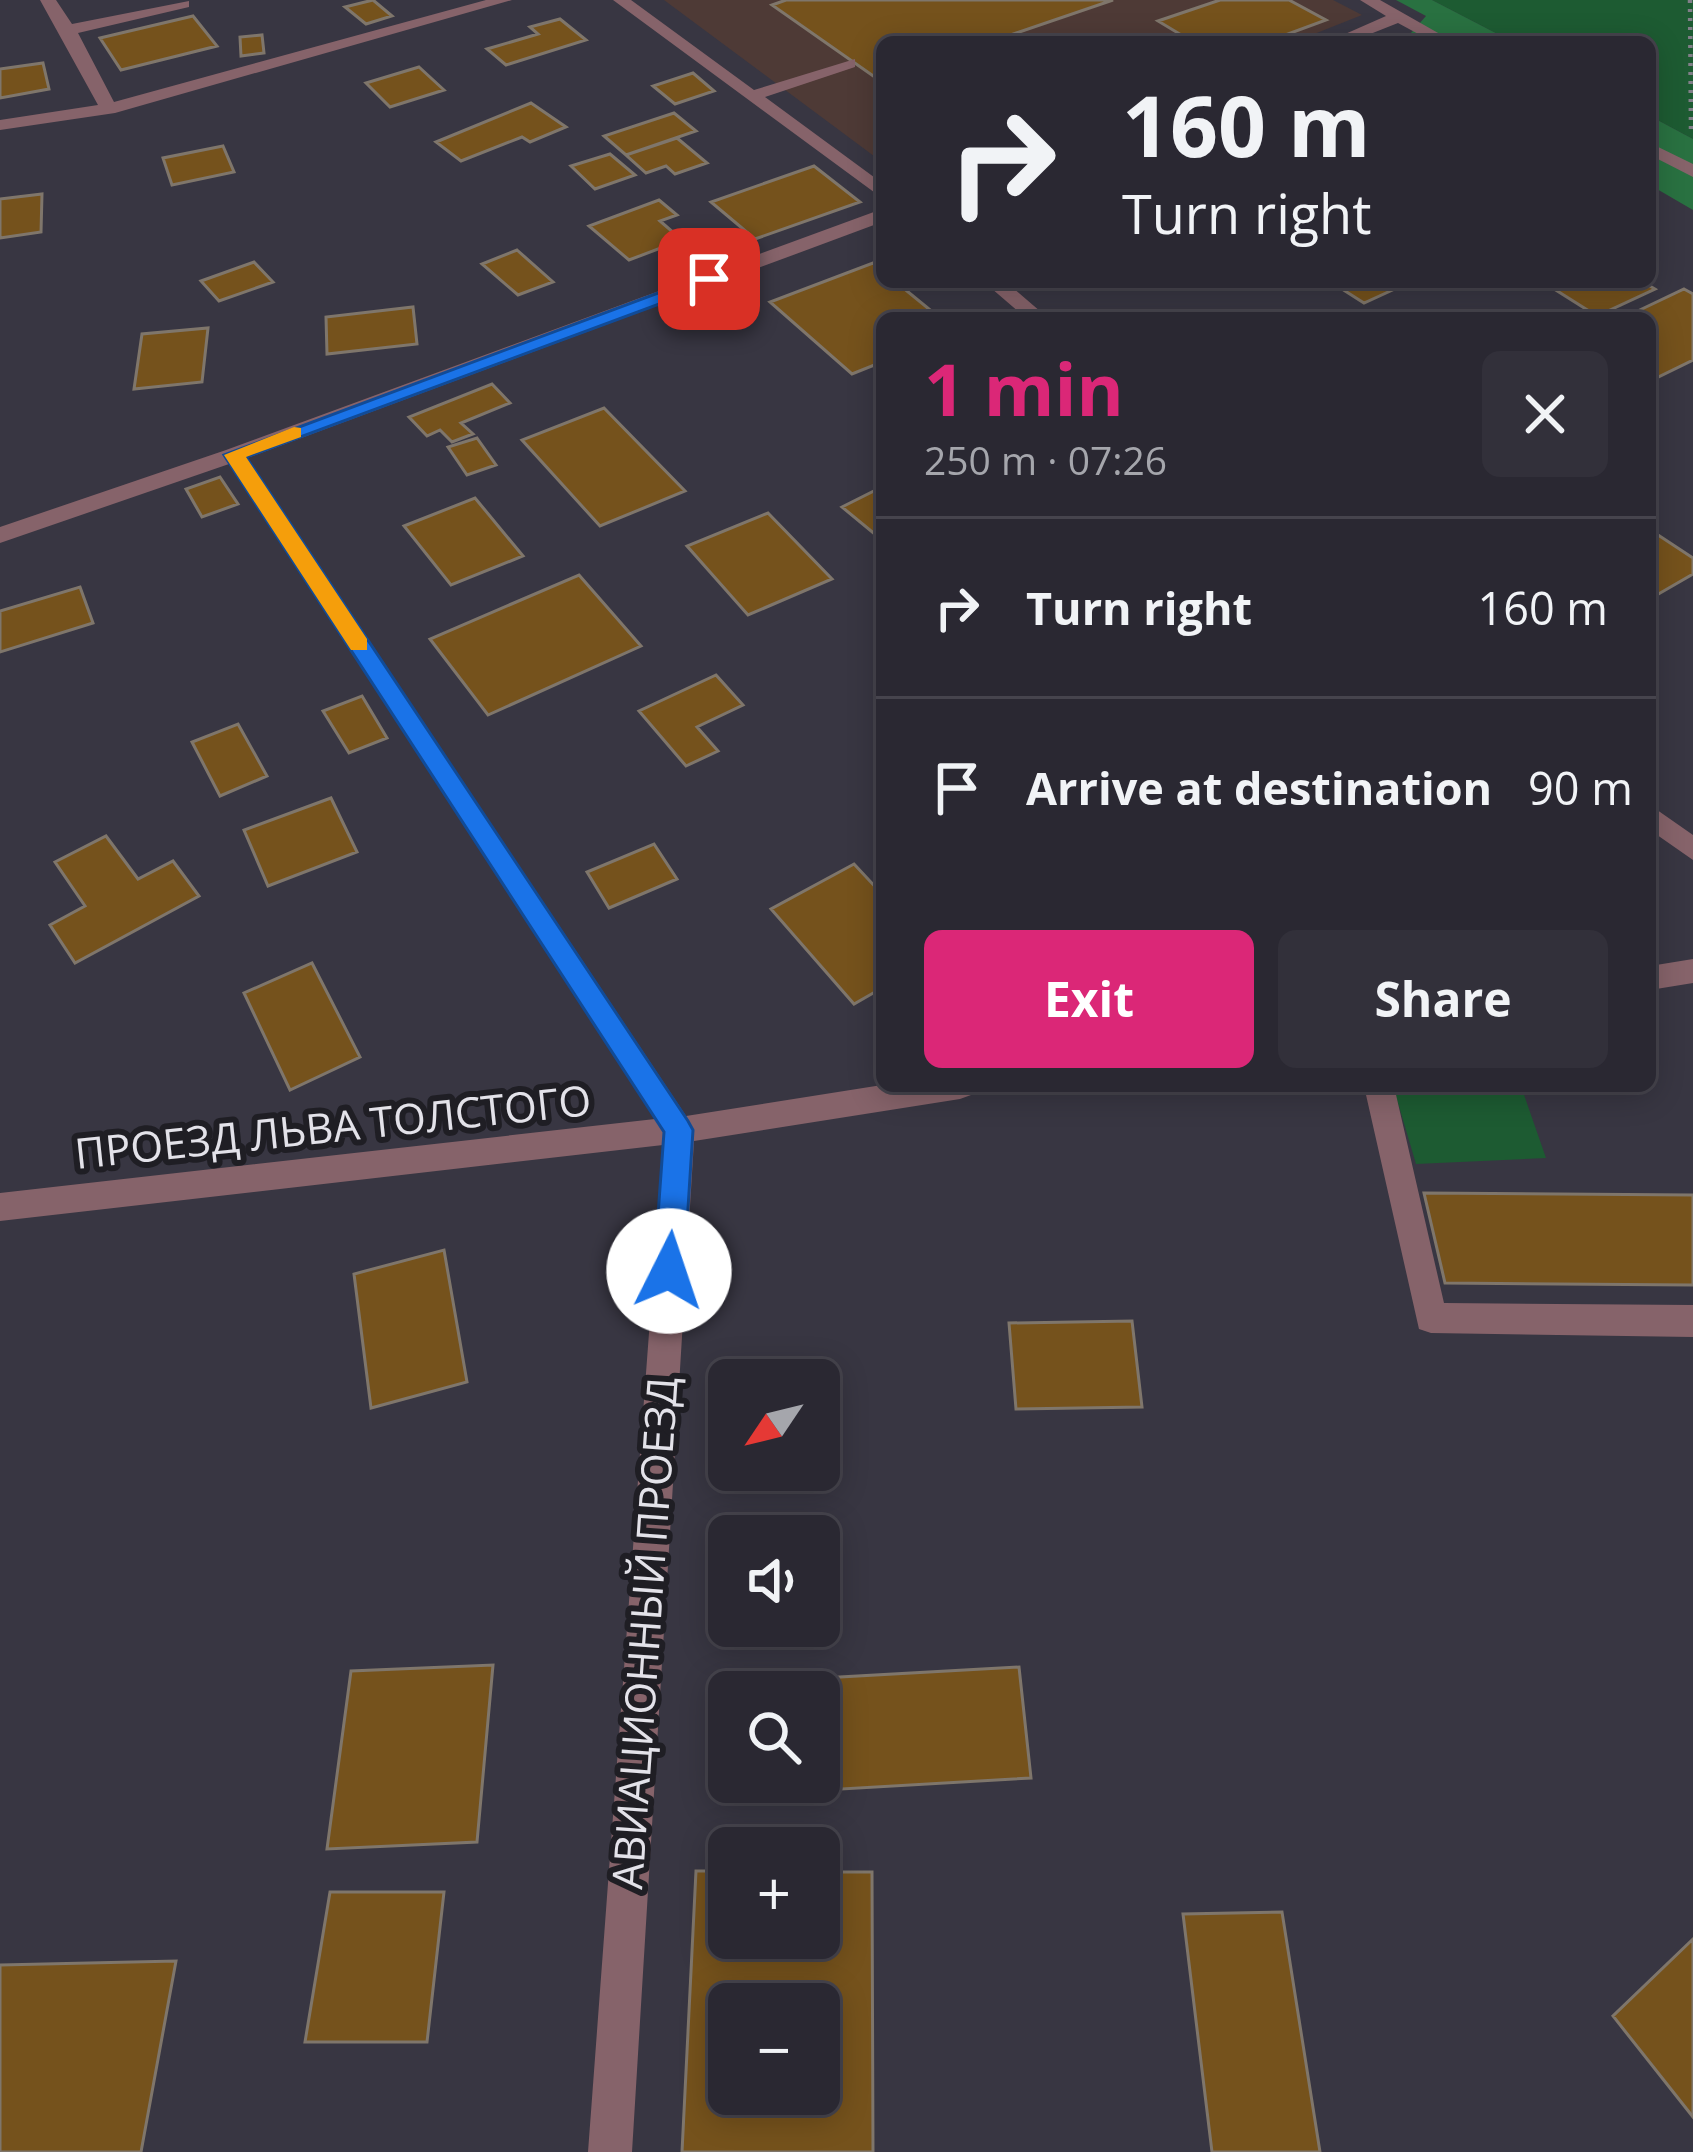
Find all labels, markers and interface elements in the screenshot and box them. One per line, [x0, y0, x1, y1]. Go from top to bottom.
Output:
text: 160 m [1122, 67, 1370, 182]
icon: right [924, 84, 1080, 240]
text: Turn right [1122, 176, 1371, 250]
pin [658, 228, 760, 330]
icon: arrive [676, 246, 742, 312]
text: 1 min [924, 339, 1124, 437]
button: close [1482, 351, 1608, 477]
text: 250 m · 07:26 [924, 433, 1167, 486]
icon: right [924, 575, 990, 641]
text: Turn right [1026, 577, 1252, 638]
text: 160 m [1477, 577, 1608, 638]
icon: arrive [924, 755, 990, 821]
text: Arrive at destination [1026, 757, 1492, 818]
text: 90 m [1528, 757, 1633, 818]
button: Exit [924, 930, 1254, 1068]
button: Share [1278, 930, 1608, 1068]
street label: ПРОЕЗД ЛЬВА ТОЛСТОГО [72, 1070, 594, 1181]
position arrow [606, 1208, 732, 1334]
north arrow [708, 1359, 840, 1491]
map controls [708, 1359, 840, 2115]
street label: АВИАЦИОННЫЙ ПРОЕЗД [597, 1375, 690, 1891]
button: sound [708, 1515, 840, 1647]
button: search [708, 1671, 840, 1803]
button: + [708, 1827, 840, 1959]
button: − [708, 1983, 840, 2115]

